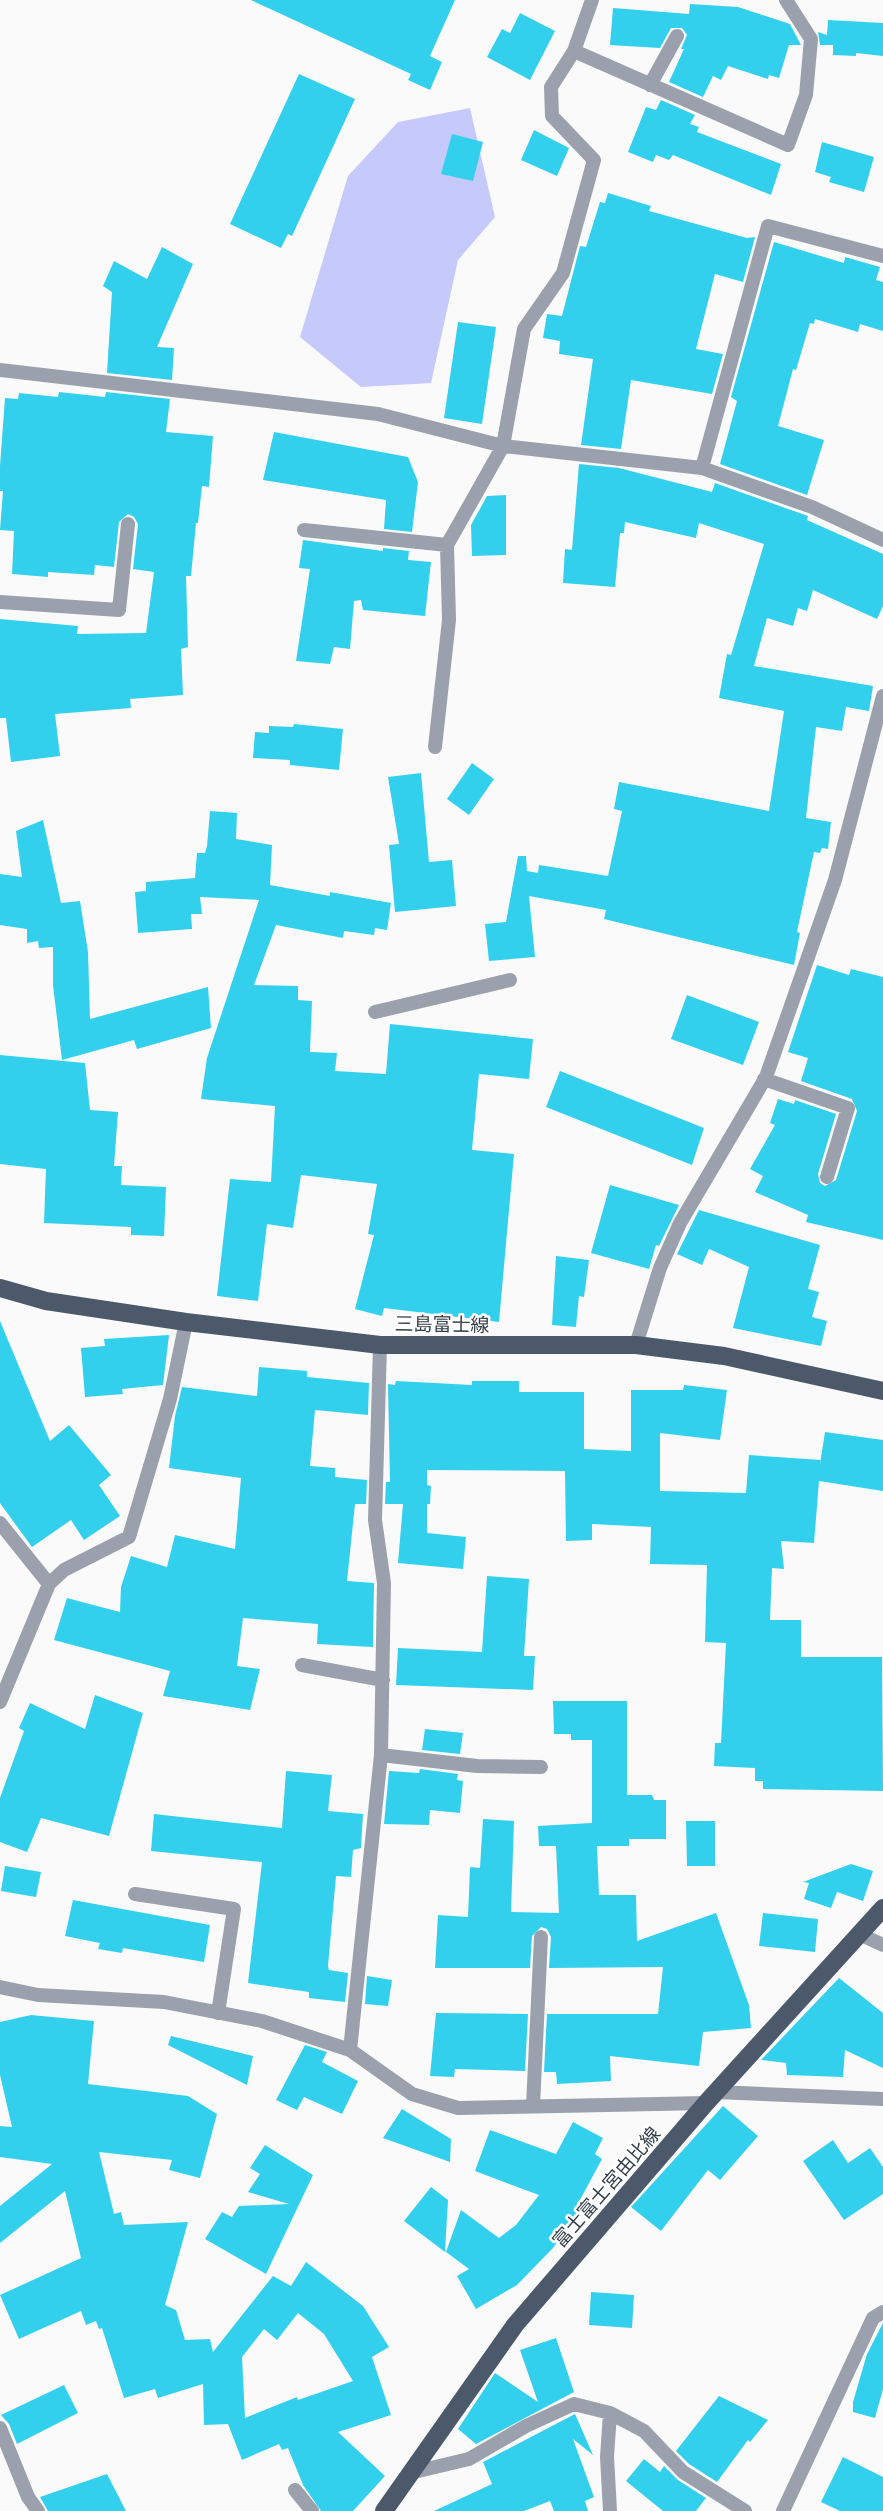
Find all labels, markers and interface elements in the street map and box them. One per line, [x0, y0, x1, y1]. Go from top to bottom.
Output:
street label: 三島富士線 [394, 1312, 490, 1337]
street label: 富士富士宮由比線 [548, 2122, 665, 2252]

